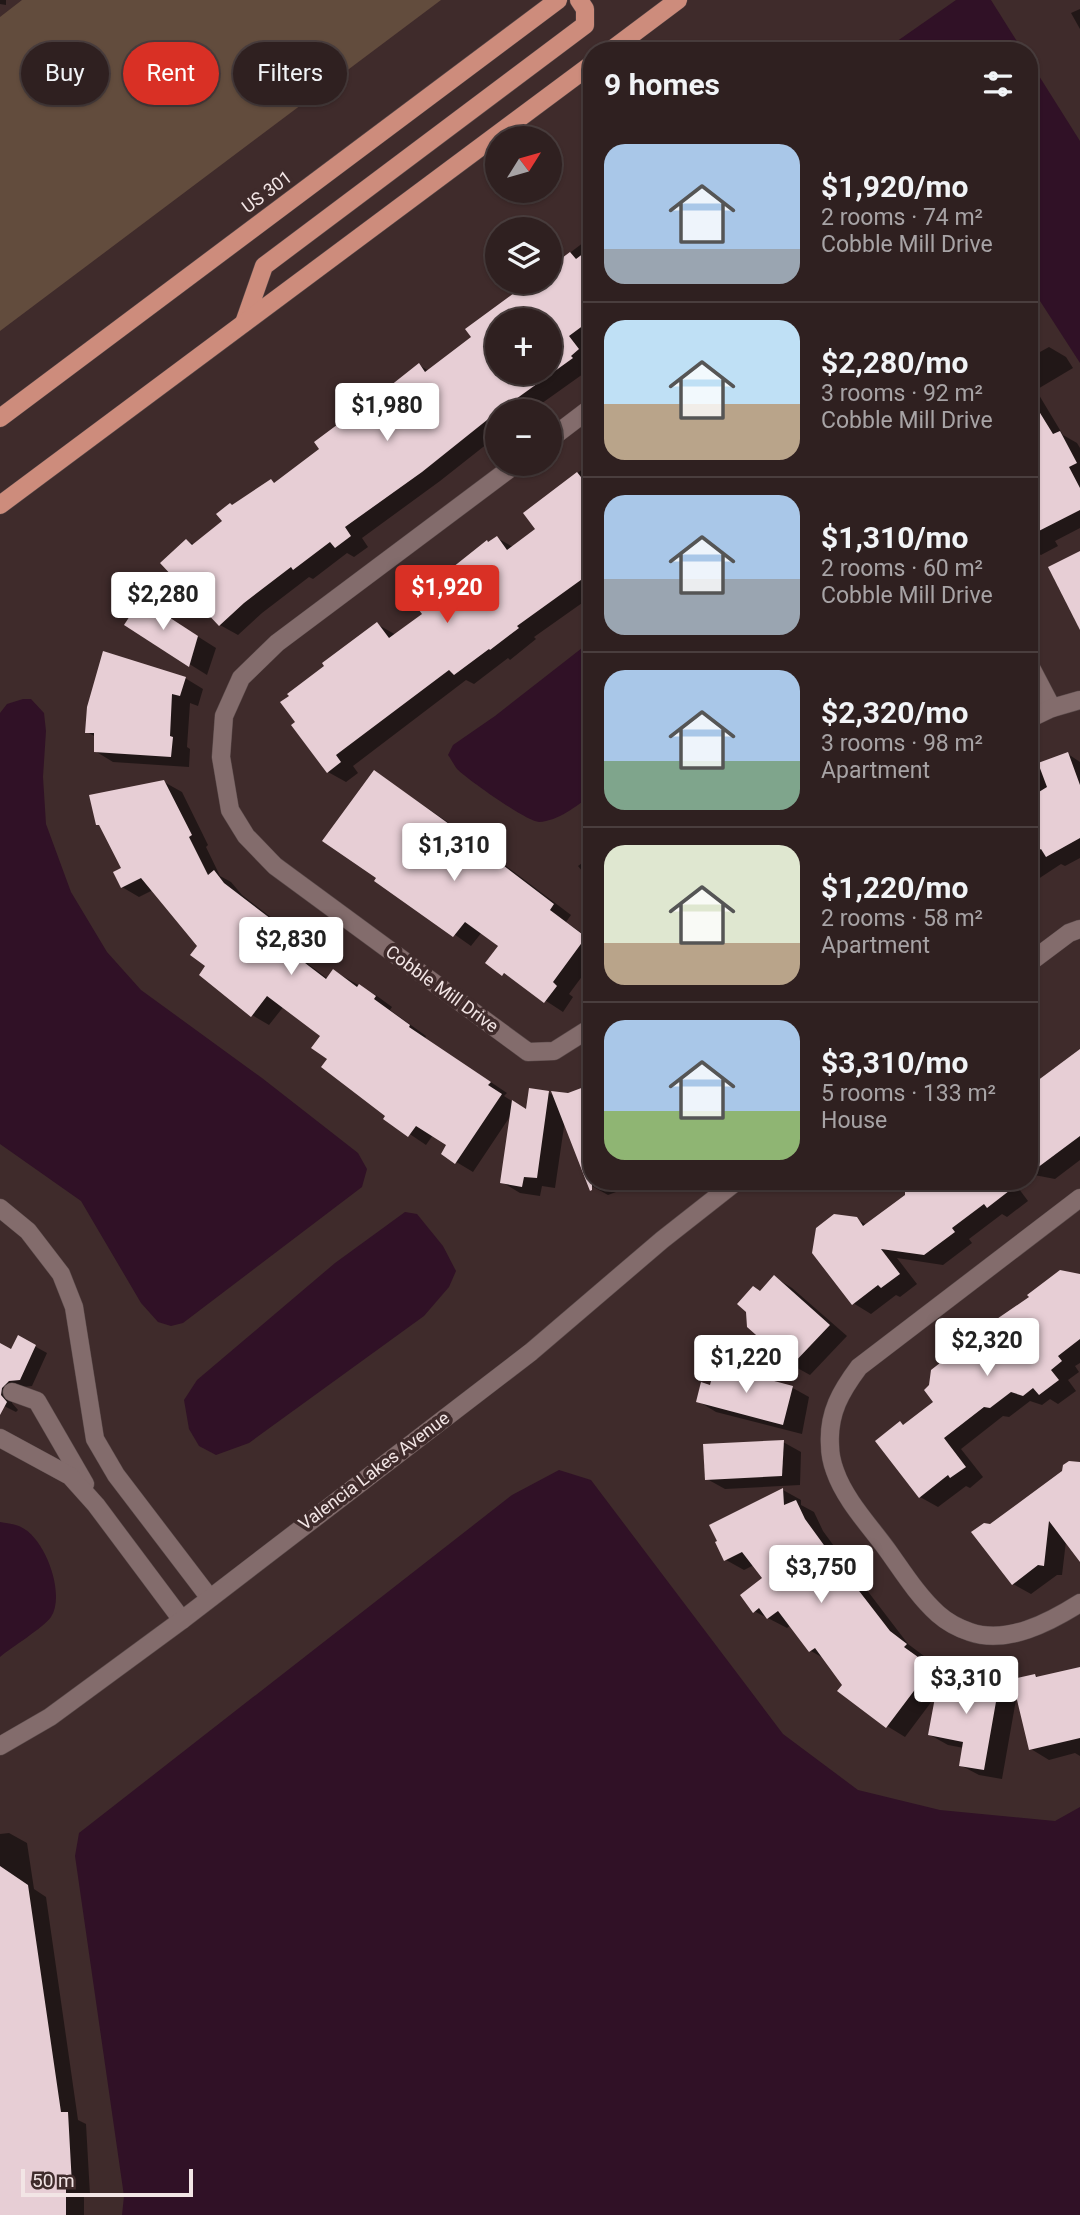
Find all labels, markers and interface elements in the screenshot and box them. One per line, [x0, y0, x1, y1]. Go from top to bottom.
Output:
chip: Buy [21, 42, 109, 105]
chip: Rent [123, 42, 219, 105]
chip: Filters [233, 42, 347, 105]
icon: filters [979, 65, 1017, 103]
text: 9 homes [604, 67, 720, 102]
north arrow [485, 126, 562, 203]
map controls [485, 126, 562, 476]
street label: US 301 [238, 166, 296, 217]
text: $1,920/mo [821, 169, 969, 204]
icon: home [660, 172, 744, 256]
text: 2 rooms · 74 m² [821, 204, 983, 231]
button: layers [485, 217, 562, 294]
text: Cobble Mill Drive [821, 231, 993, 258]
button: + [485, 308, 562, 385]
text: $2,280/mo [821, 345, 969, 380]
icon: home [660, 348, 744, 432]
text: 3 rooms · 92 m² [821, 380, 983, 407]
pin: $1,980 [330, 384, 444, 443]
text: $1,980 [351, 392, 423, 419]
button: − [485, 399, 562, 476]
text: Cobble Mill Drive [821, 407, 993, 434]
text: $1,310/mo [821, 520, 969, 555]
icon: home [660, 523, 744, 607]
text: 2 rooms · 60 m² [821, 555, 983, 582]
pin: $1,920 [390, 566, 504, 625]
pin: $2,280 [106, 572, 220, 632]
text: $1,920 [411, 574, 483, 601]
text: $2,280 [127, 581, 199, 608]
text: Cobble Mill Drive [821, 582, 993, 609]
text: $2,320/mo [821, 695, 969, 730]
icon: home [660, 698, 744, 782]
text: 3 rooms · 98 m² [821, 730, 983, 757]
text: Apartment [821, 757, 930, 784]
pin: $1,310 [397, 824, 511, 883]
text: $1,310 [418, 832, 490, 859]
text: $1,220/mo [821, 870, 969, 905]
icon: home [660, 873, 744, 957]
text: 2 rooms · 58 m² [821, 905, 983, 932]
pin: $2,830 [234, 918, 348, 977]
text: $2,830 [255, 926, 327, 953]
text: Apartment [821, 932, 930, 959]
street label: Cobble Mill Drive [382, 941, 503, 1037]
text: $3,310/mo [821, 1045, 969, 1080]
icon: home [660, 1048, 744, 1132]
text: 5 rooms · 133 m² [821, 1080, 996, 1107]
text: House [821, 1107, 887, 1134]
pin: $2,320 [930, 1318, 1044, 1378]
text: $2,320 [951, 1327, 1023, 1354]
pin: $1,220 [689, 1336, 803, 1395]
text: $1,220 [710, 1344, 782, 1371]
street label: Valencia Lakes Avenue [294, 1407, 453, 1534]
pin: $3,750 [764, 1546, 878, 1605]
text: $3,750 [785, 1554, 857, 1581]
pin: $3,310 [909, 1656, 1023, 1716]
text: $3,310 [930, 1665, 1002, 1692]
scale bar [21, 2166, 192, 2198]
text: 50 m [32, 2169, 75, 2192]

